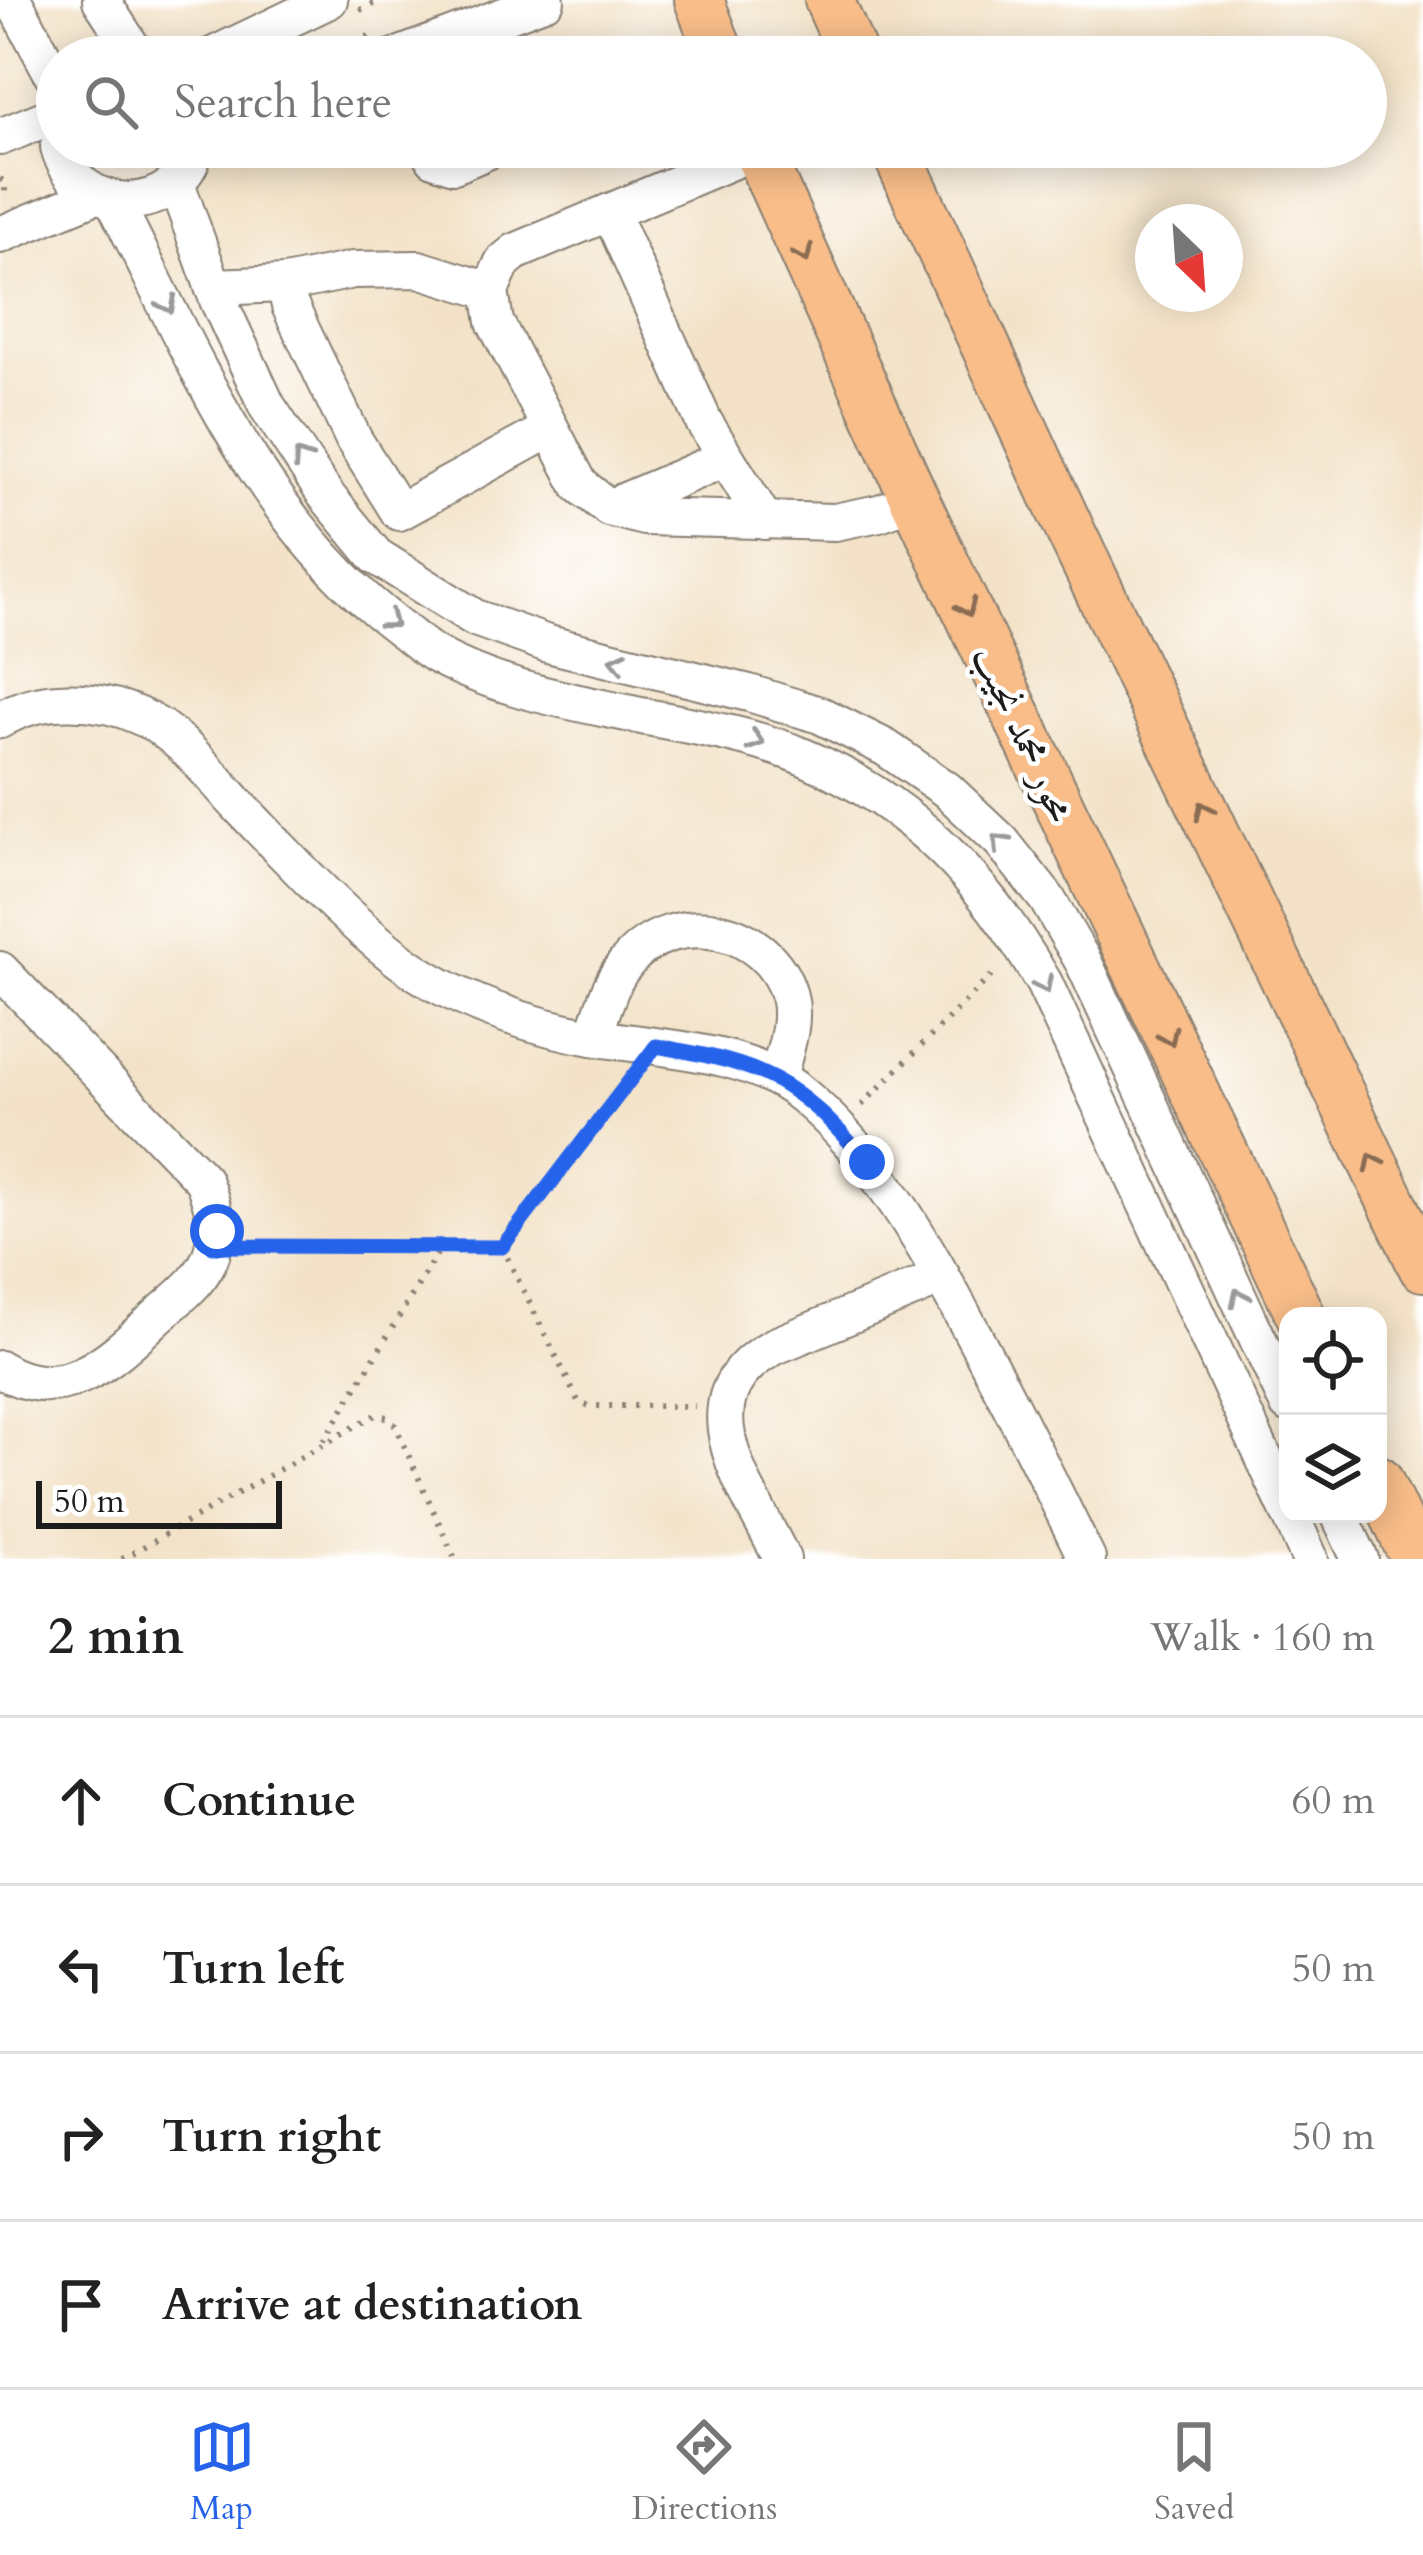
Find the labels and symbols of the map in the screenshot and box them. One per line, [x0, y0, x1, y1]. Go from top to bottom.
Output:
north arrow [1135, 204, 1243, 312]
one-way arrow [790, 242, 813, 263]
one-way arrow [153, 293, 177, 314]
one-way arrow [293, 449, 315, 471]
one-way arrow [953, 596, 976, 617]
one-way arrow [377, 606, 398, 628]
street label: محور محمد نجيب [960, 637, 1088, 831]
one-way arrow [608, 650, 628, 675]
one-way arrow [745, 727, 766, 752]
one-way arrow [1195, 801, 1218, 822]
one-way arrow [993, 835, 1015, 856]
one-way arrow [1030, 973, 1053, 995]
one-way arrow [1155, 1025, 1178, 1046]
route end [840, 1135, 894, 1189]
one-way arrow [1363, 1153, 1387, 1174]
route start [190, 1204, 244, 1258]
one-way arrow [1230, 1288, 1253, 1309]
scale bar [36, 1475, 282, 1528]

